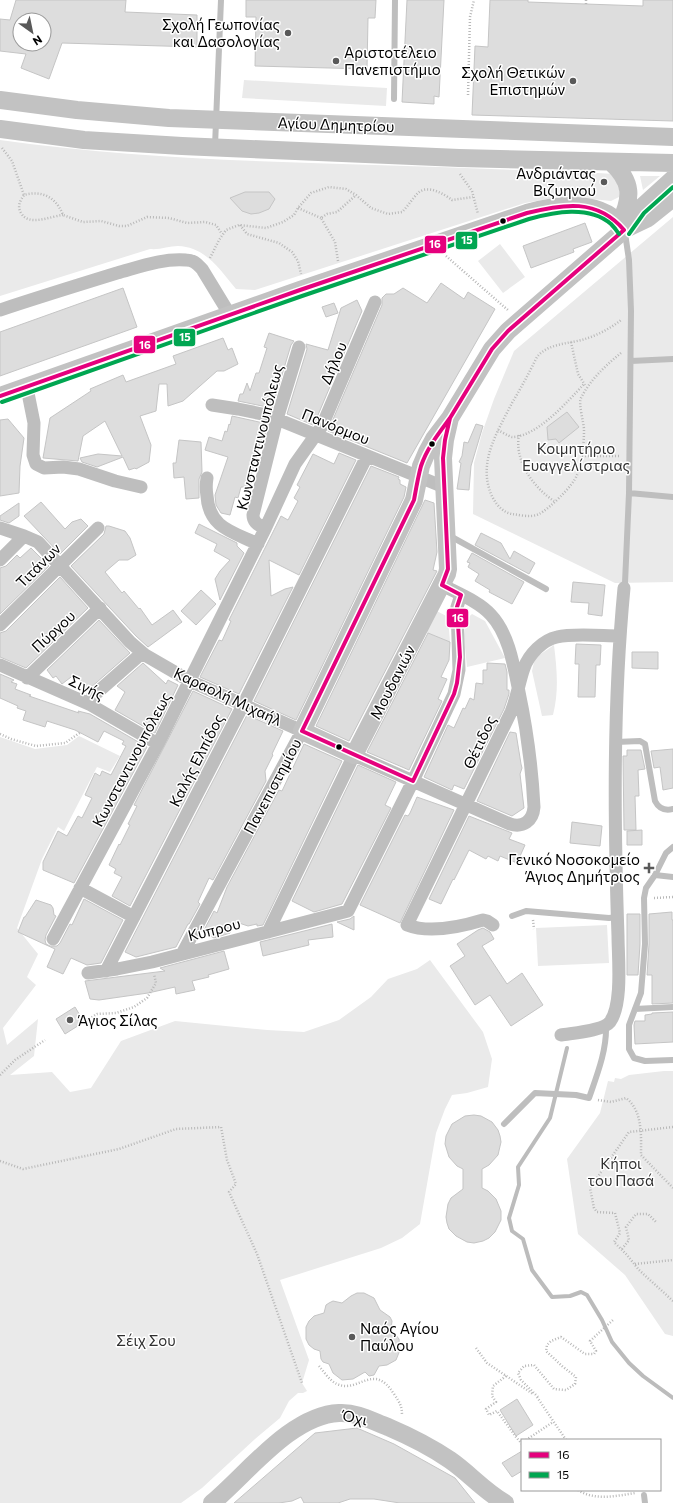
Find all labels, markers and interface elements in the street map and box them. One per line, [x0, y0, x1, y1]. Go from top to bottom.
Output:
north arrow [12, 12, 52, 52]
place label: Σχολή Γεωπονίας και Δασολογίας [162, 15, 280, 50]
marker: Σχολή Γεωπονίας και Δασολογίας [283, 28, 293, 38]
text: N [31, 33, 45, 49]
place label: Αριστοτέλειο Πανεπιστήμιο [344, 43, 441, 78]
marker: Αριστοτέλειο Πανεπιστήμιο [331, 56, 341, 66]
place label: Σχολή Θετικών Επιστημών [461, 63, 565, 98]
marker: Σχολή Θετικών Επιστημών [568, 76, 578, 86]
street label: Αγίου Δημητρίου [277, 113, 395, 135]
place label: Ανδριάντας Βιζυηνού [516, 164, 596, 199]
marker: Ανδριάντας Βιζυηνού [599, 177, 609, 187]
unlabelled marker [498, 216, 508, 226]
line badge: 15 [455, 231, 478, 250]
text: 15 [461, 233, 473, 246]
line badge: 16 [424, 235, 447, 254]
text: 16 [429, 237, 441, 250]
line badge: 15 [173, 328, 196, 347]
text: 15 [179, 330, 191, 343]
line badge: 16 [133, 335, 156, 354]
text: 16 [139, 338, 151, 351]
street label: Δήλου [316, 339, 350, 387]
street label: Κωνσταντινουπόλεως [232, 362, 286, 512]
street label: Πανόρμου [299, 404, 373, 448]
unlabelled marker [427, 439, 437, 449]
park label: Κοιμητήριο Ευαγγελίστριας [522, 439, 630, 474]
street label: Τιτάνων [12, 539, 64, 591]
street label: Πύργου [28, 606, 78, 656]
line badge: 16 [446, 608, 469, 628]
text: 16 [452, 611, 464, 624]
street label: Μουδανιών [366, 642, 419, 722]
street label: Καραολή Μιχαήλ [171, 663, 285, 729]
street label: Σιγής [66, 671, 108, 703]
street label: Κωνσταντινουπόλεως [88, 689, 174, 829]
street label: Καλής Ελπίδος [165, 711, 227, 809]
street label: Θέτιδος [459, 712, 499, 772]
street label: Πανεπιστημίου [239, 735, 305, 837]
unlabelled marker [334, 742, 344, 752]
place label: Γενικό Νοσοκομείο Άγιος Δημήτριος [508, 850, 640, 885]
marker: Γενικό Νοσοκομείο Άγιος Δημήτριος [643, 862, 655, 874]
street label: Κύπρου [186, 914, 242, 944]
place label: Άγιος Σίλας [77, 1011, 158, 1029]
marker: Άγιος Σίλας [65, 1015, 75, 1025]
park label: Κήποι του Πασά [588, 1154, 654, 1189]
place label: Ναός Αγίου Παύλου [360, 1319, 439, 1354]
park label: Σέιχ Σου [116, 1331, 176, 1349]
marker: Ναός Αγίου Παύλου [347, 1332, 357, 1342]
street label: Όχι [339, 1405, 370, 1429]
legend [521, 1439, 661, 1491]
text: 16 [557, 1447, 569, 1461]
text: 15 [557, 1467, 569, 1481]

